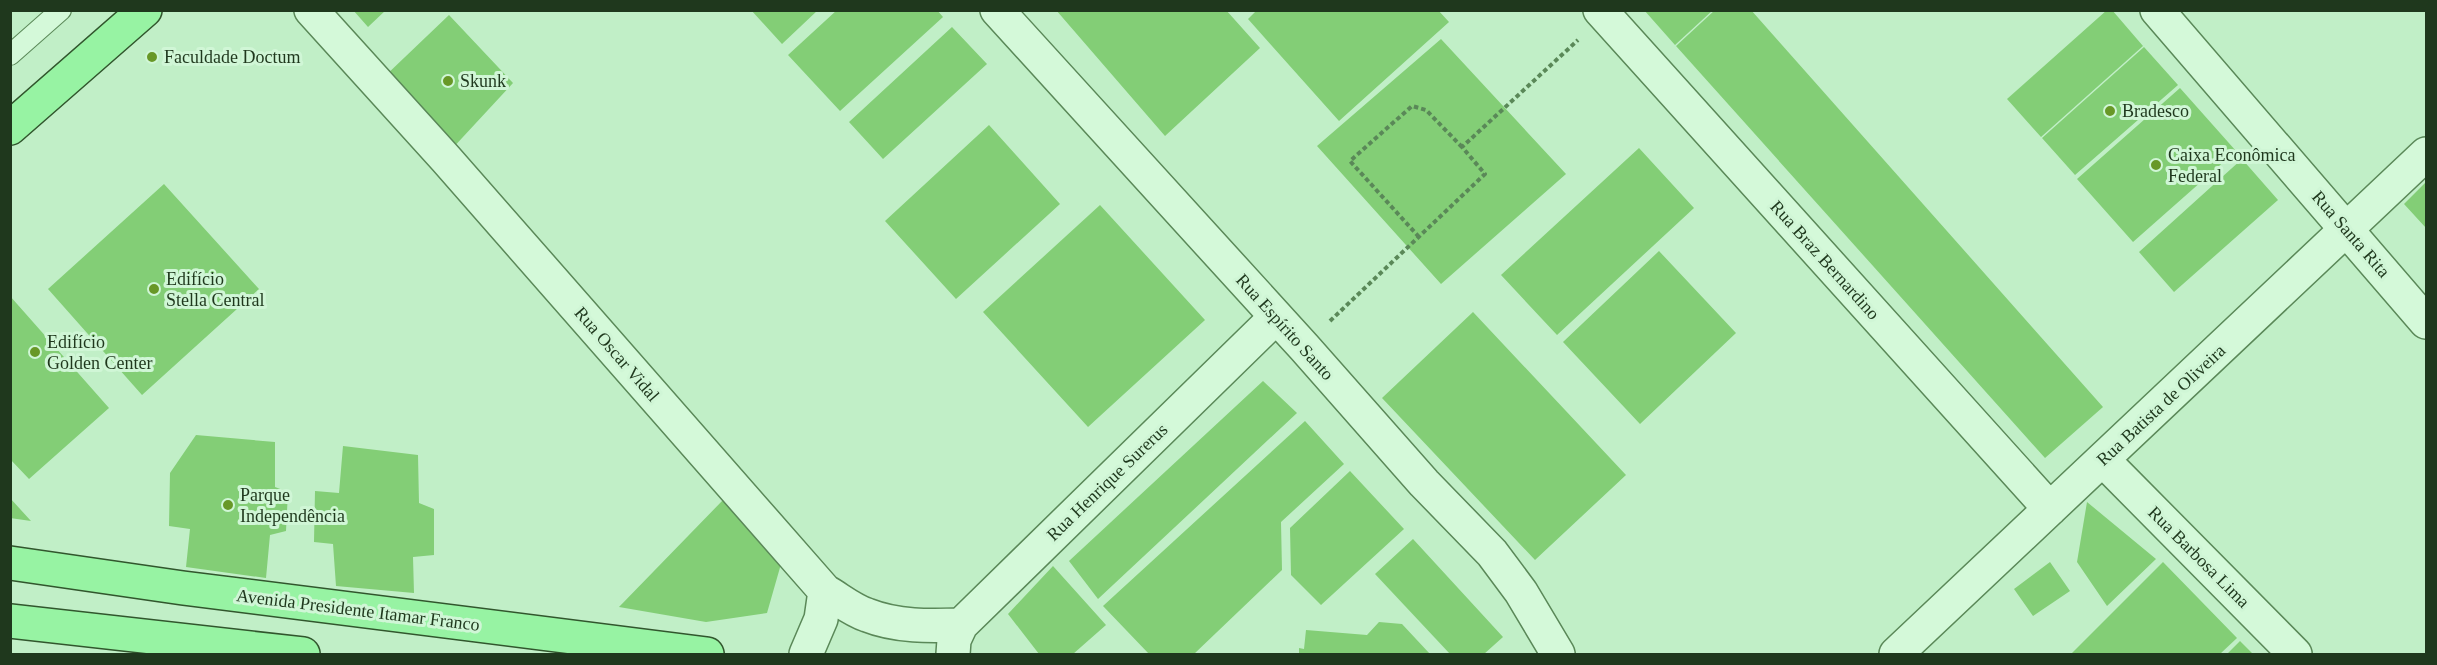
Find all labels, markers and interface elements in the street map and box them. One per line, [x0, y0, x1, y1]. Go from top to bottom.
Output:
place label: Faculdade Doctum [164, 47, 300, 67]
marker: Faculdade Doctum [145, 50, 159, 64]
place label: Skunk [460, 71, 506, 91]
marker: Skunk [441, 74, 455, 88]
place label: Bradesco [2122, 101, 2189, 121]
marker: Bradesco [2103, 104, 2117, 118]
place label: Caixa Econômica Federal [2168, 145, 2295, 186]
marker: Caixa Econômica Federal [2149, 158, 2163, 172]
street label: Rua Santa Rita [2308, 187, 2394, 281]
street label: Rua Braz Bernardino [1766, 196, 1884, 324]
place label: Edifício Stella Central [166, 269, 264, 310]
street label: Rua Espírito Santo [1232, 270, 1338, 384]
marker: Edifício Stella Central [147, 282, 161, 296]
street label: Rua Oscar Vidal [571, 303, 663, 405]
place label: Edifício Golden Center [47, 332, 152, 373]
street label: Rua Batista de Oliveira [2093, 340, 2229, 470]
marker: Edifício Golden Center [28, 345, 42, 359]
street label: Rua Henrique Surerus [1043, 419, 1171, 545]
place label: Parque Independência [240, 485, 345, 526]
marker: Parque Independência [221, 498, 235, 512]
street label: Rua Barbosa Lima [2144, 502, 2254, 612]
street label: Avenida Presidente Itamar Franco [235, 585, 481, 635]

